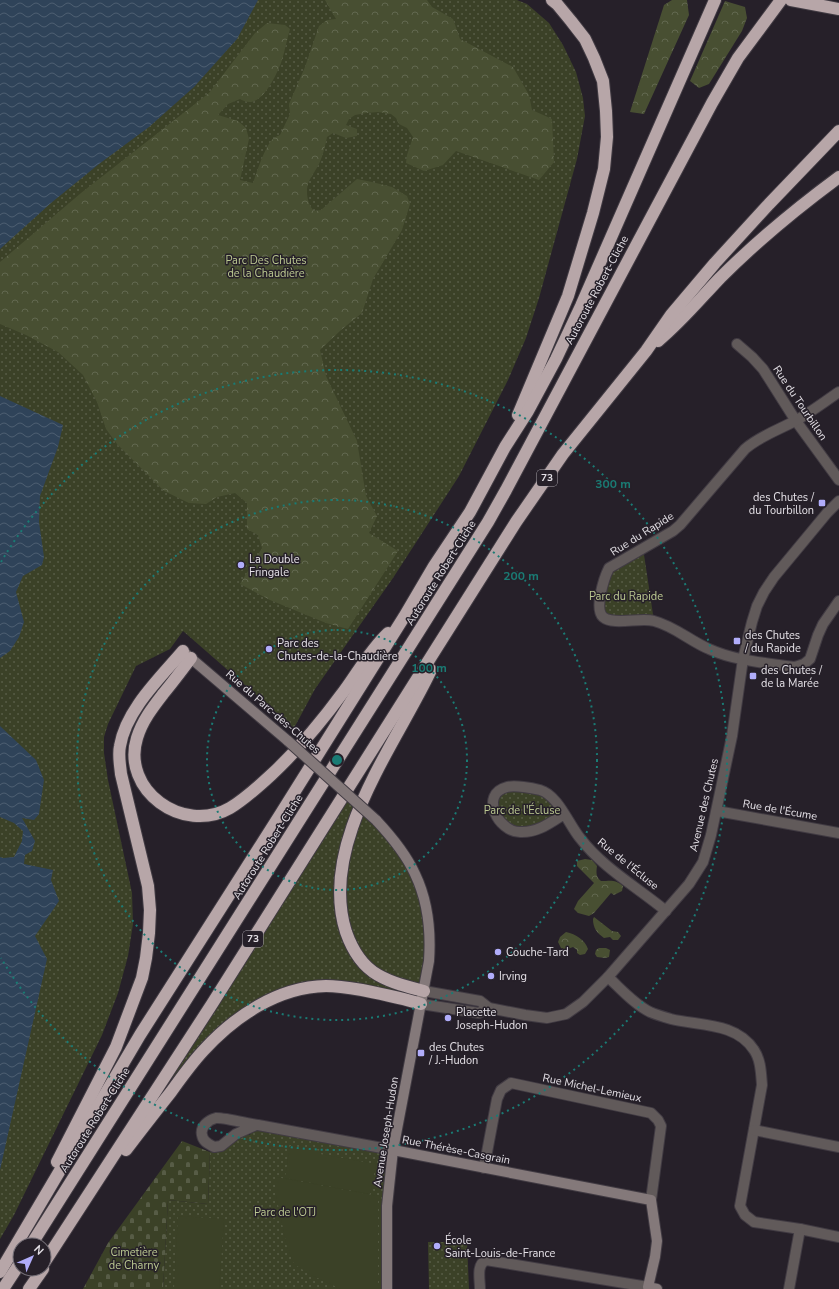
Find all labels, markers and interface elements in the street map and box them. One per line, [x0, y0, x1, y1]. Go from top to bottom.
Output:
street label: Autoroute Robert-Cliche [562, 233, 632, 347]
park label: Parc Des Chutes de la Chaudière [225, 253, 307, 281]
street label: Rue du Tourbillon [769, 363, 831, 443]
road number: 73 [537, 470, 557, 486]
text: 300 m [595, 476, 631, 492]
place label: des Chutes / du Tourbillon [749, 490, 815, 518]
marker: des Chutes / du Tourbillon [817, 498, 827, 508]
street label: Rue du Rapide [607, 508, 677, 559]
street label: Autoroute Robert-Cliche [402, 517, 480, 628]
place label: La Double Fringale [249, 552, 300, 580]
marker: La Double Fringale [236, 560, 246, 570]
text: 200 m [503, 568, 539, 584]
park label: Parc du Rapide [589, 589, 663, 604]
place label: des Chutes / du Rapide [744, 628, 801, 656]
place label: Parc des Chutes-de-la-Chaudière [277, 636, 398, 664]
marker: des Chutes / du Rapide [732, 636, 742, 646]
marker: Parc des Chutes-de-la-Chaudière [264, 644, 274, 654]
text: 100 m [411, 660, 447, 676]
place label: des Chutes / de la Marée [761, 663, 823, 691]
street label: Rue du Parc-des-Chutes [222, 667, 324, 757]
marker: des Chutes / de la Marée [748, 671, 758, 681]
centre of rings [330, 753, 344, 767]
street label: Avenue des Chutes [686, 757, 722, 853]
street label: Autoroute Robert-Cliche [229, 791, 307, 902]
street label: Rue de l'Écume [742, 795, 819, 824]
park label: Parc de l'Écluse [484, 802, 561, 818]
street label: Rue de l'Écluse [594, 834, 662, 893]
road number: 73 [243, 931, 263, 947]
place label: Couche-Tard [506, 945, 569, 960]
marker: Couche-Tard [493, 947, 503, 957]
place label: Irving [499, 969, 527, 984]
marker: Irving [486, 971, 496, 981]
place label: Placette Joseph-Hudon [455, 1005, 527, 1033]
marker: Placette Joseph-Hudon [443, 1013, 453, 1023]
place label: des Chutes / J.-Hudon [428, 1040, 484, 1068]
marker: des Chutes / J.-Hudon [416, 1048, 426, 1058]
street label: Autoroute Robert-Cliche [56, 1064, 134, 1175]
street label: Rue Michel-Lemieux [541, 1070, 643, 1106]
street label: Avenue Joseph-Hudon [370, 1076, 402, 1188]
street label: Rue Thérèse-Casgrain [401, 1132, 511, 1168]
park label: Parc de l'OTJ [254, 1205, 316, 1220]
place label: École Saint-Louis-de-France [445, 1232, 556, 1261]
north arrow [12, 1237, 52, 1277]
marker: École Saint-Louis-de-France [432, 1241, 442, 1251]
text: N [31, 1242, 47, 1258]
park label: Cimetière de Charny [109, 1245, 160, 1273]

